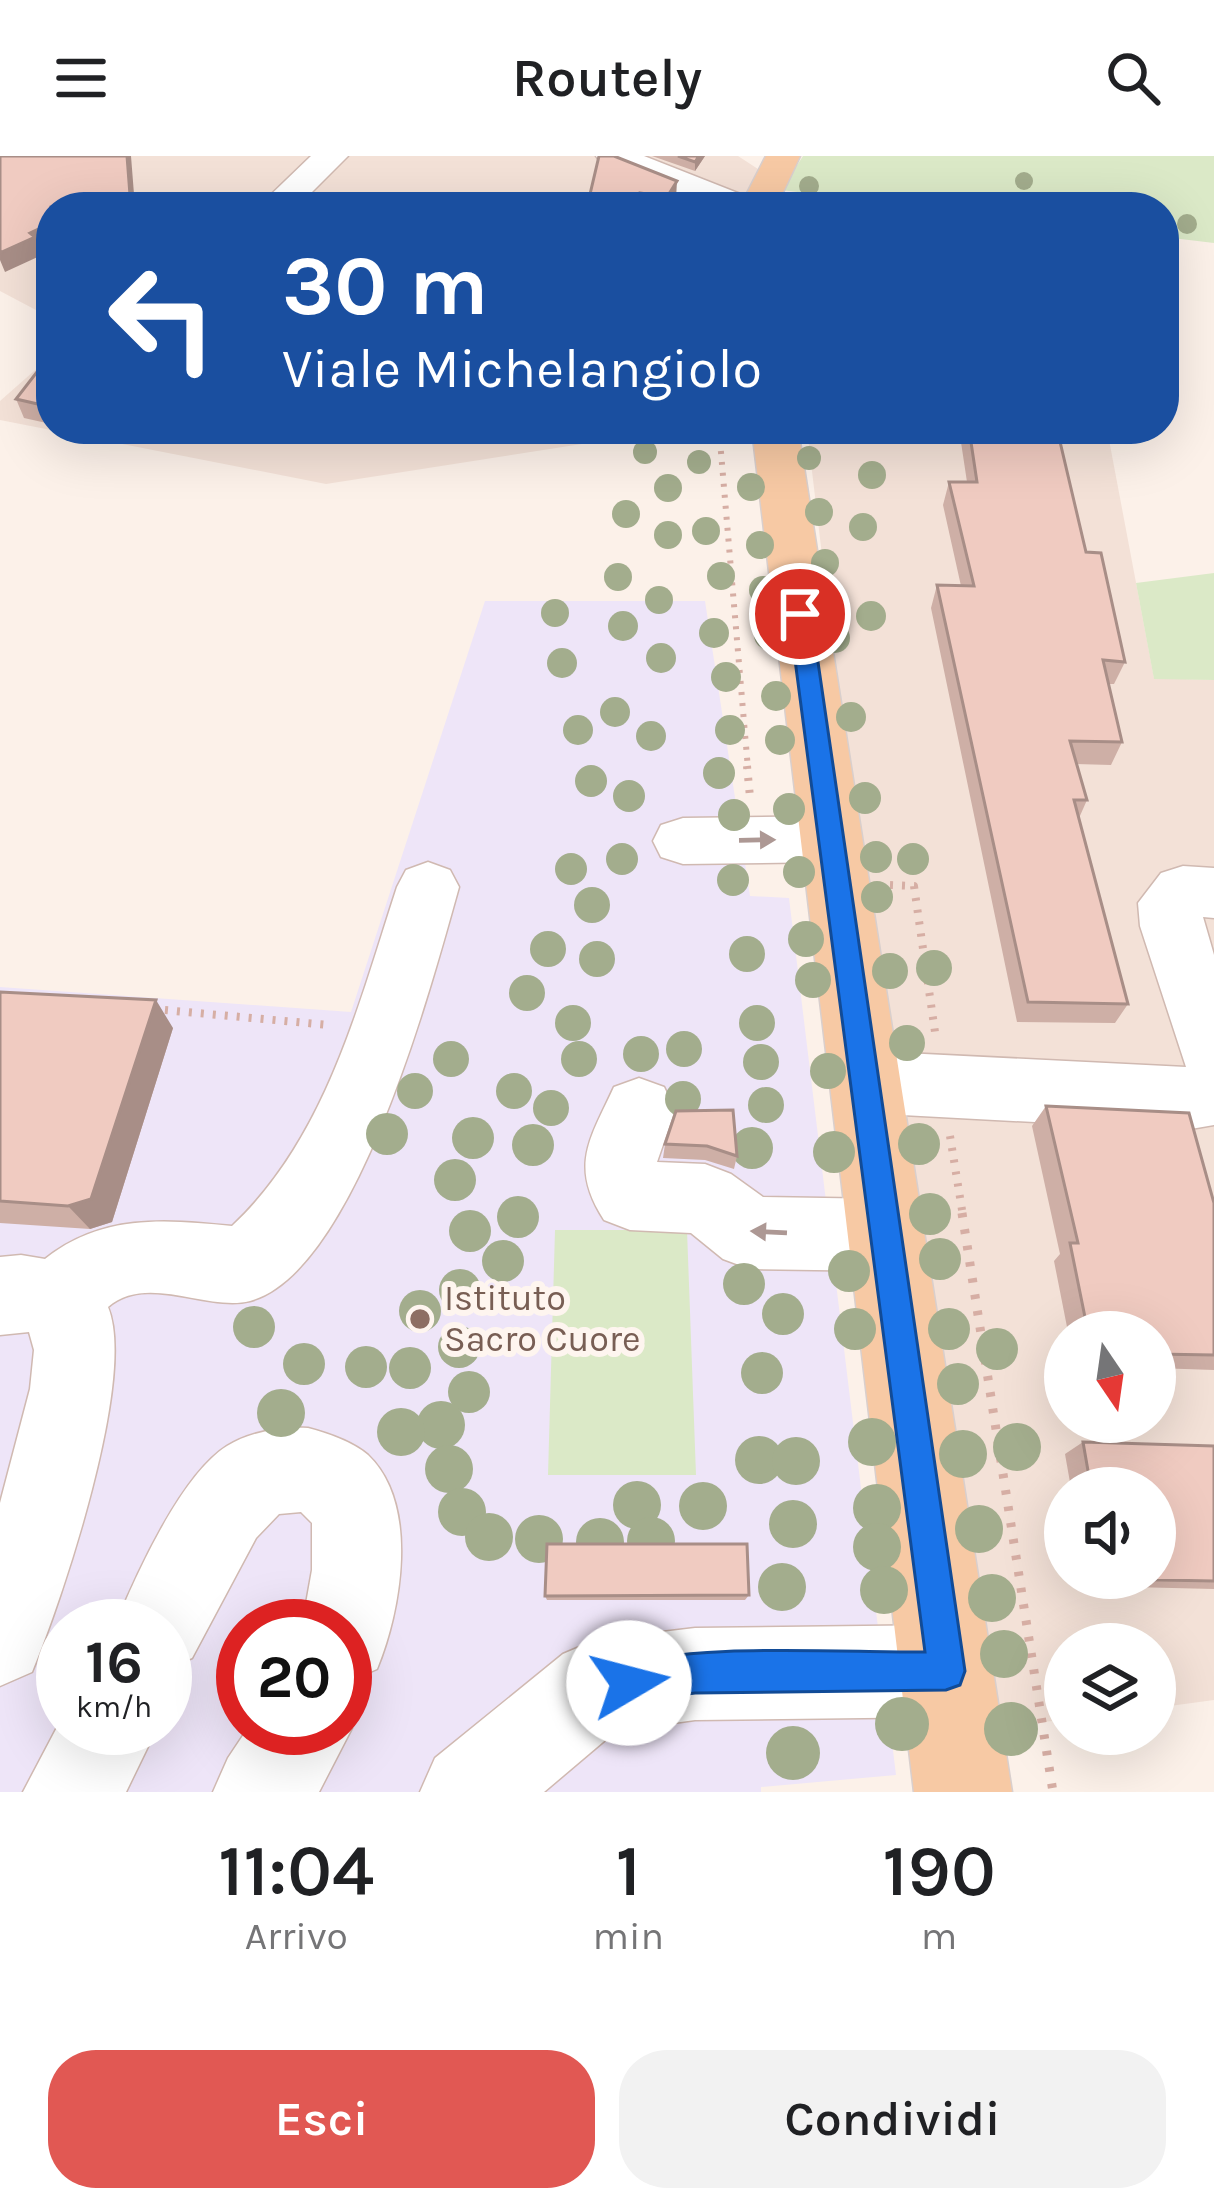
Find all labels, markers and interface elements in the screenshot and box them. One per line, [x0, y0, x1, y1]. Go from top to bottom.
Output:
icon: menu [48, 45, 114, 111]
icon: search [1100, 45, 1166, 111]
text: Routely [512, 46, 702, 110]
text: 30 m [282, 237, 488, 335]
icon: left [84, 240, 240, 396]
text: Viale Michelangiolo [282, 337, 762, 401]
pin [749, 563, 851, 665]
icon: arrive [767, 581, 833, 647]
one-way arrow [739, 830, 777, 850]
one-way arrow [749, 1222, 787, 1241]
place label: Istituto Sacro Cuore [444, 1277, 640, 1360]
marker: Istituto Sacro Cuore [407, 1306, 433, 1332]
north arrow [1044, 1311, 1176, 1443]
map controls [1044, 1311, 1176, 1755]
button: sound [1044, 1467, 1176, 1599]
speed limit sign: 20 [216, 1599, 372, 1755]
position arrow [566, 1620, 692, 1746]
button: layers [1044, 1623, 1176, 1755]
text: 16 [85, 1627, 143, 1697]
text: km/h [76, 1689, 152, 1725]
text: 11:04 [218, 1829, 374, 1913]
text: 1 [616, 1829, 641, 1913]
text: 190 [882, 1829, 996, 1913]
text: Arrivo [245, 1913, 348, 1959]
text: min [592, 1913, 664, 1959]
text: m [921, 1913, 957, 1959]
button: Esci [48, 2050, 595, 2188]
button: Condividi [619, 2050, 1166, 2188]

